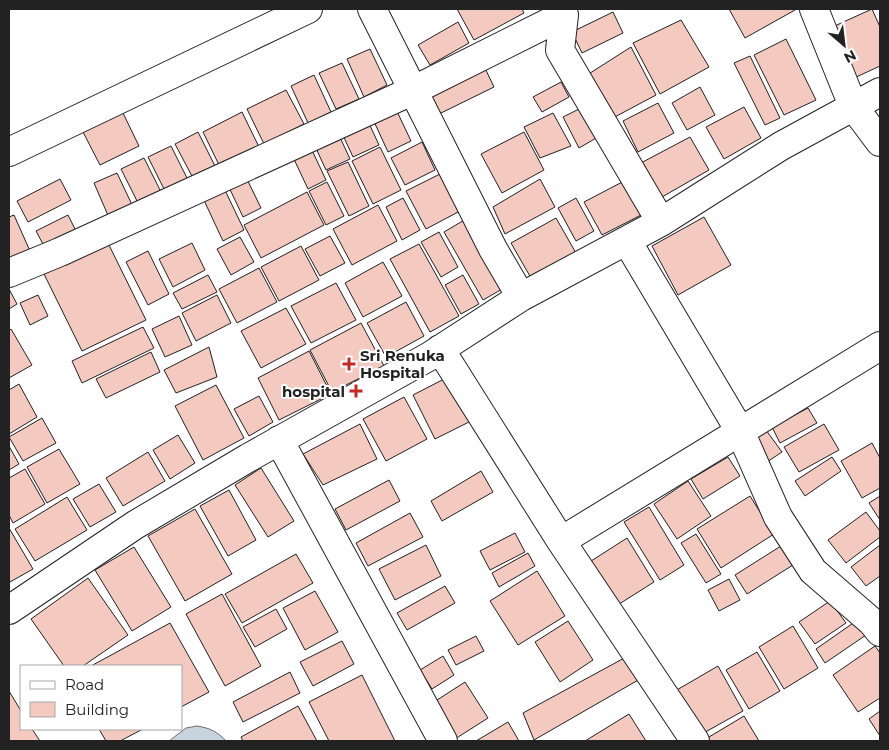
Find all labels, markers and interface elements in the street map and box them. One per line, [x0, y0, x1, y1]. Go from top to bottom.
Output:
north arrow [819, 20, 869, 70]
text: N [841, 46, 859, 67]
place label: Sri Renuka Hospital [360, 346, 445, 382]
marker: Sri Renuka Hospital [342, 357, 356, 371]
place label: hospital [282, 382, 345, 401]
marker: hospital [349, 384, 363, 398]
legend [20, 665, 182, 730]
text: Road [65, 675, 104, 694]
text: Building [65, 700, 129, 719]

